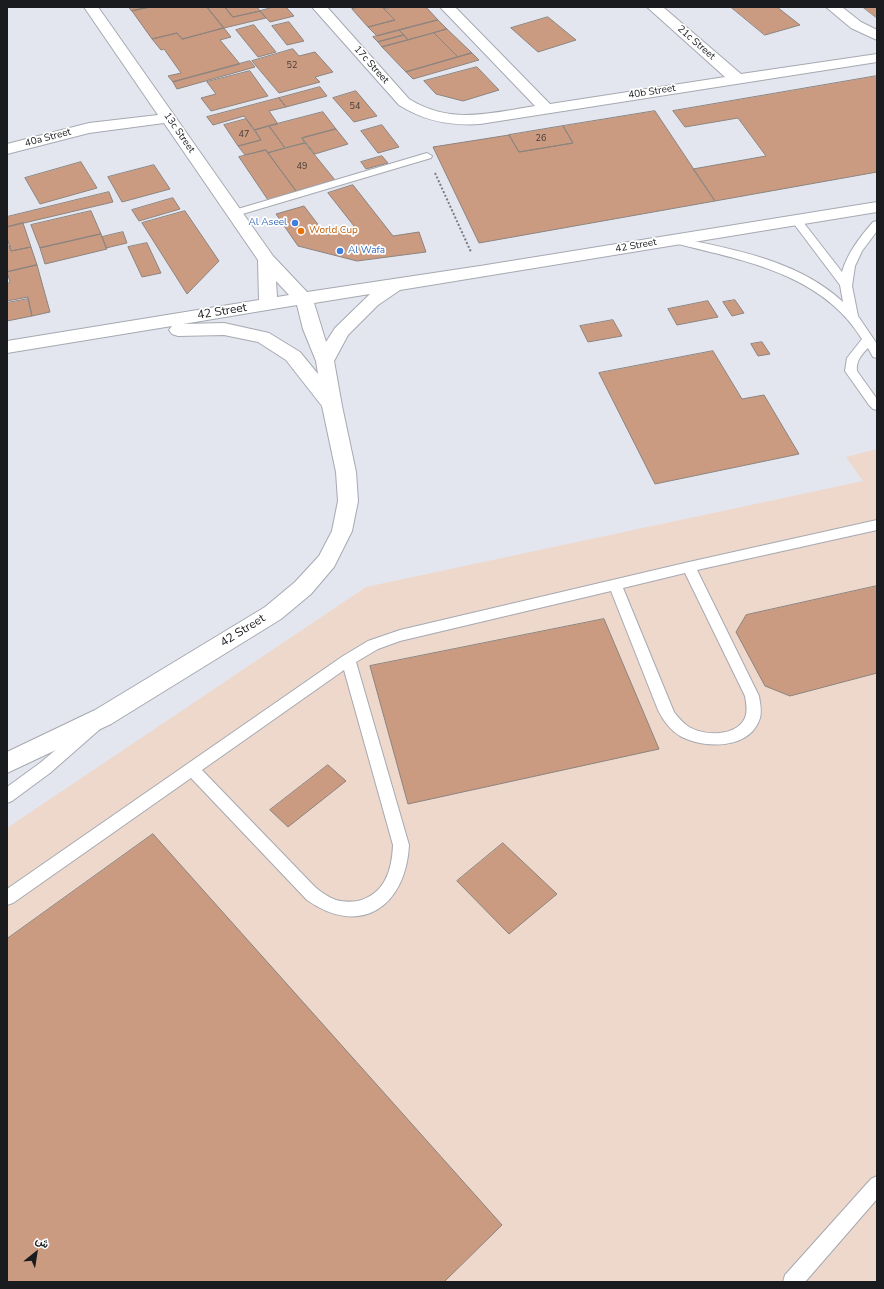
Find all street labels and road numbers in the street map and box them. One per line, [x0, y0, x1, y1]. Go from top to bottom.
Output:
street label: 21c Street [675, 23, 717, 63]
street label: 17c Street [351, 44, 391, 86]
street label: 40b Street [628, 82, 676, 102]
street label: 13c Street [161, 111, 197, 155]
street label: 40a Street [24, 126, 72, 150]
street label: 42 Street [614, 236, 658, 256]
street label: 42 Street [196, 301, 248, 323]
street label: 42 Street [218, 612, 268, 650]

